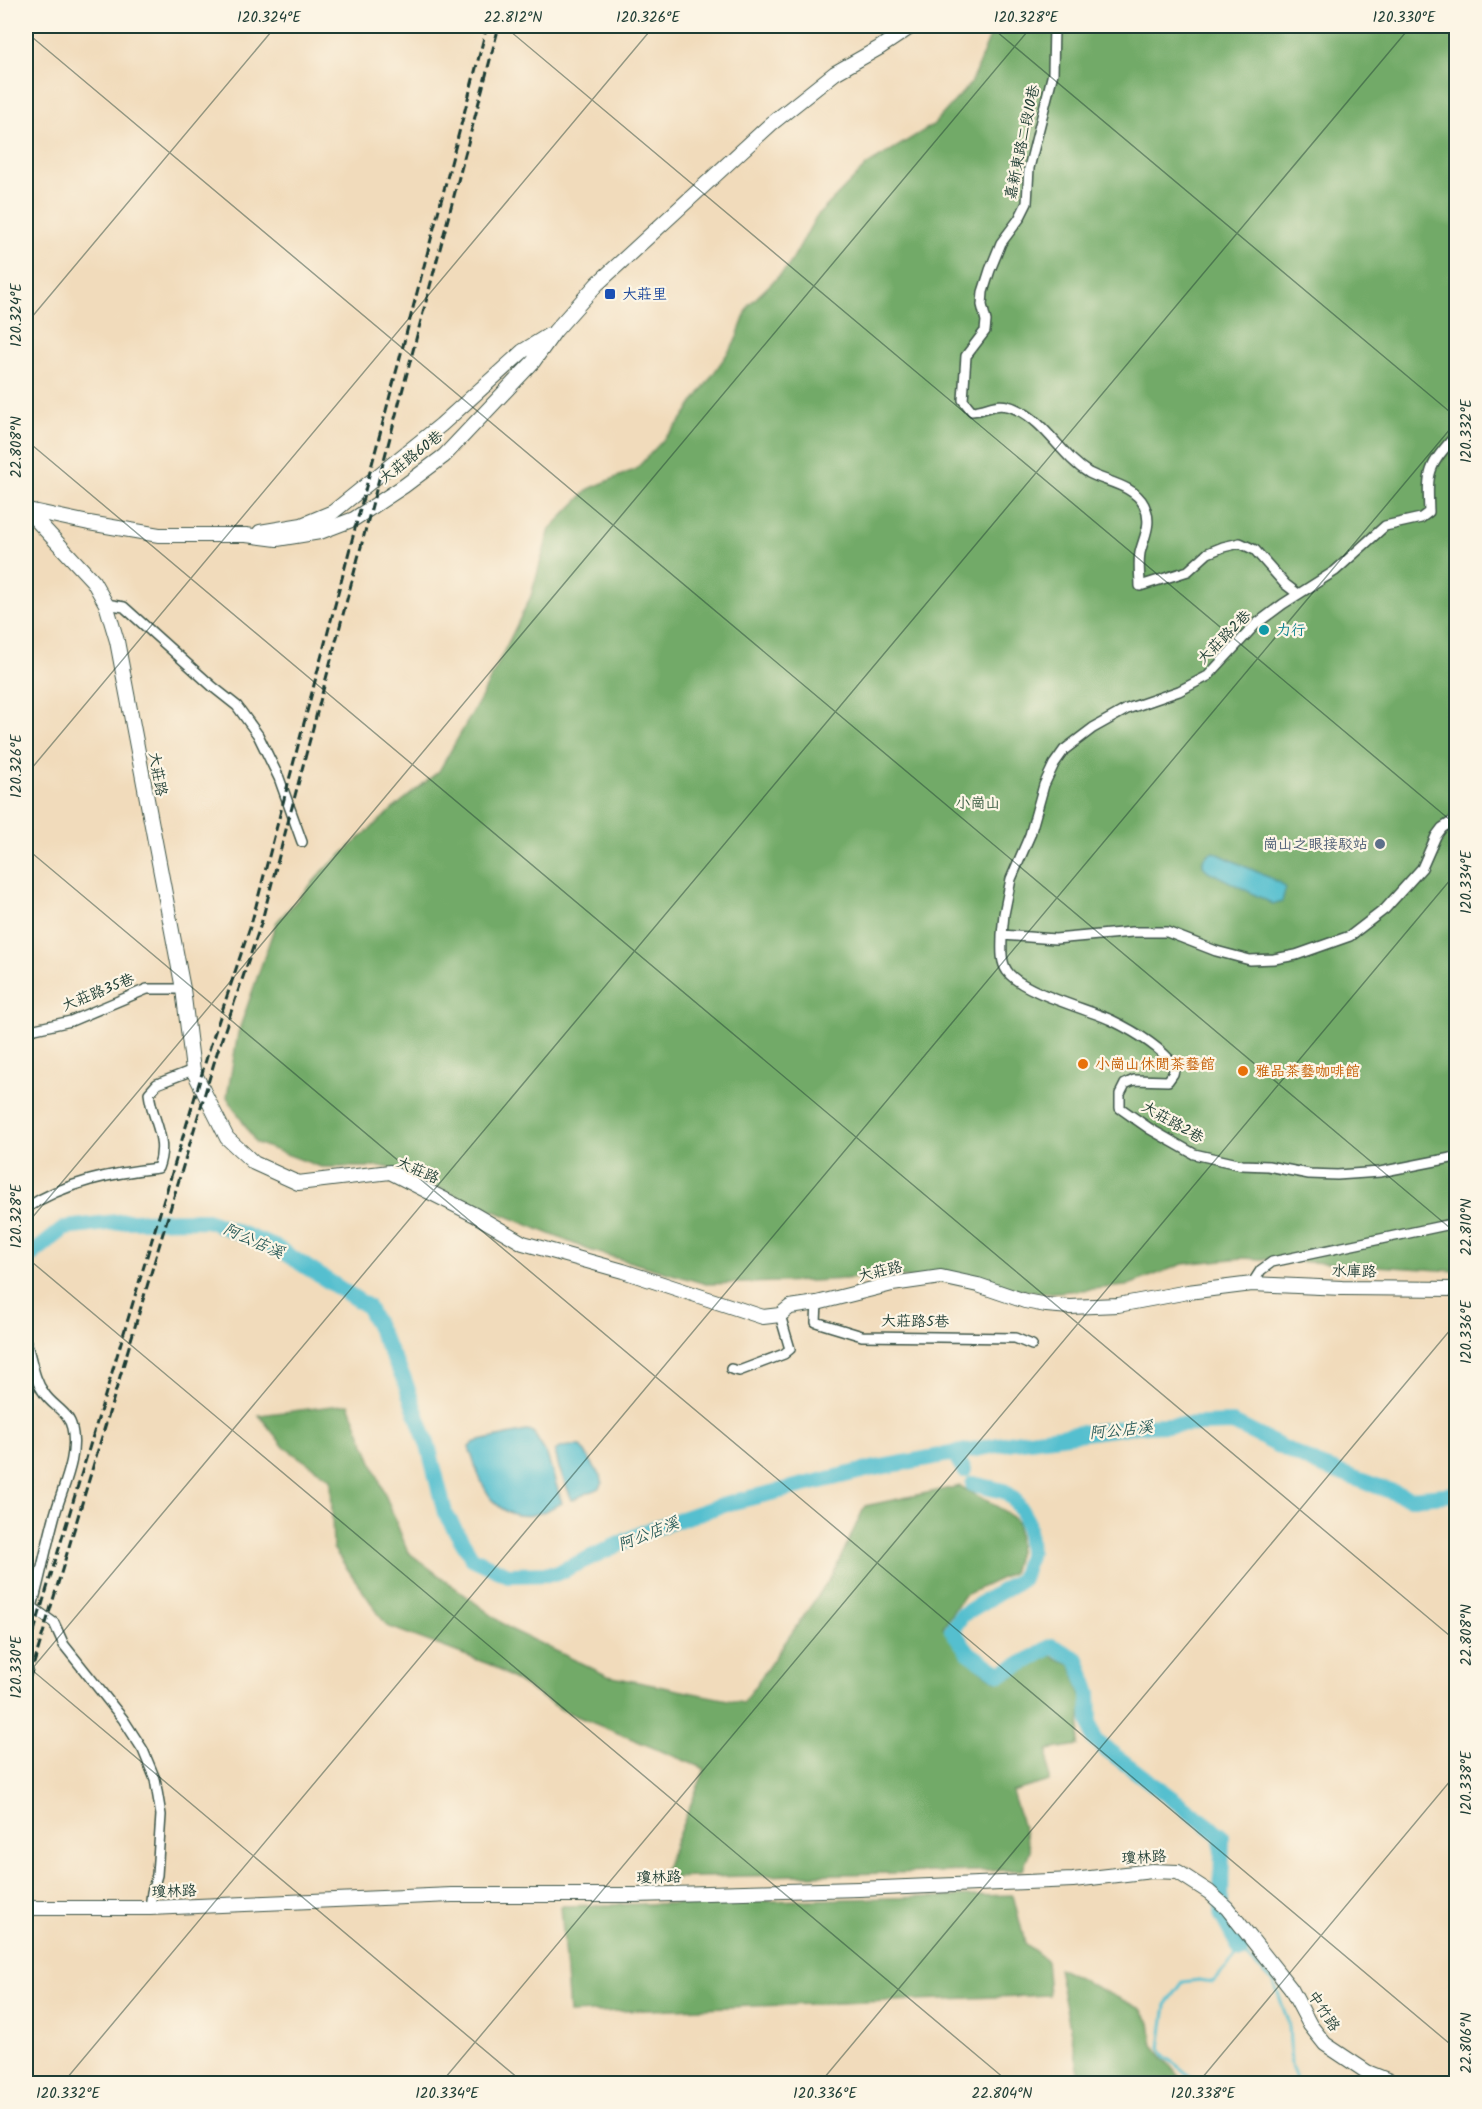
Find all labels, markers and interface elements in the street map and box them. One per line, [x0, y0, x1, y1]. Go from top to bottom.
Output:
text: 120.324°E [237, 6, 302, 30]
text: 22.812°N [484, 6, 542, 30]
text: 120.326°E [616, 6, 681, 30]
text: 120.328°E [994, 6, 1060, 30]
text: 120.330°E [1373, 6, 1437, 30]
street label: 嘉新東路二段10巷 [999, 82, 1047, 202]
text: 120.324°E [5, 282, 29, 347]
place label: 大莊里 [622, 283, 667, 307]
marker: 大莊里 [603, 287, 617, 301]
text: 120.332°E [1455, 398, 1479, 463]
text: 22.808°N [5, 416, 29, 478]
street label: 大莊路60巷 [374, 425, 449, 491]
street label: 大莊路2巷 [1192, 605, 1257, 670]
place label: 力行 [1276, 619, 1306, 643]
marker: 力行 [1257, 623, 1271, 637]
text: 120.326°E [5, 733, 29, 798]
street label: 大莊路 [141, 750, 173, 798]
park label: 小崗山 [955, 792, 1001, 816]
place label: 崗山之眼接駁站 [1263, 833, 1368, 857]
marker: 崗山之眼接駁站 [1373, 837, 1387, 851]
text: 120.334°E [1455, 849, 1479, 914]
street label: 大莊路35巷 [58, 967, 138, 1018]
place label: 小崗山休閒茶藝館 [1095, 1053, 1215, 1077]
marker: 小崗山休閒茶藝館 [1076, 1057, 1090, 1071]
place label: 雅品茶藝咖啡館 [1255, 1060, 1360, 1084]
marker: 雅品茶藝咖啡館 [1236, 1064, 1250, 1078]
street label: 大莊路2巷 [1137, 1095, 1208, 1150]
street label: 大莊路 [392, 1151, 443, 1191]
text: 120.328°E [5, 1182, 29, 1248]
text: 22.810°N [1455, 1198, 1479, 1256]
water label: 阿公店溪 [219, 1217, 289, 1266]
street label: 大莊路 [856, 1255, 905, 1289]
street label: 水庫路 [1331, 1260, 1377, 1284]
text: 120.336°E [1455, 1299, 1479, 1364]
street label: 大莊路5巷 [881, 1309, 949, 1335]
water label: 阿公店溪 [1088, 1415, 1155, 1446]
water label: 阿公店溪 [614, 1510, 684, 1558]
text: 22.808°N [1455, 1604, 1479, 1666]
text: 120.330°E [5, 1634, 29, 1698]
text: 120.338°E [1455, 1750, 1479, 1815]
street label: 瓊林路 [1121, 1845, 1167, 1871]
street label: 瓊林路 [636, 1866, 682, 1890]
street label: 瓊林路 [151, 1879, 197, 1905]
street label: 中竹路 [1301, 1986, 1345, 2037]
text: 22.806°N [1455, 2012, 1479, 2074]
text: 120.332°E [36, 2082, 101, 2106]
text: 120.334°E [415, 2082, 480, 2106]
text: 120.336°E [793, 2082, 858, 2106]
text: 22.804°N [971, 2082, 1033, 2106]
text: 120.338°E [1171, 2082, 1236, 2106]

